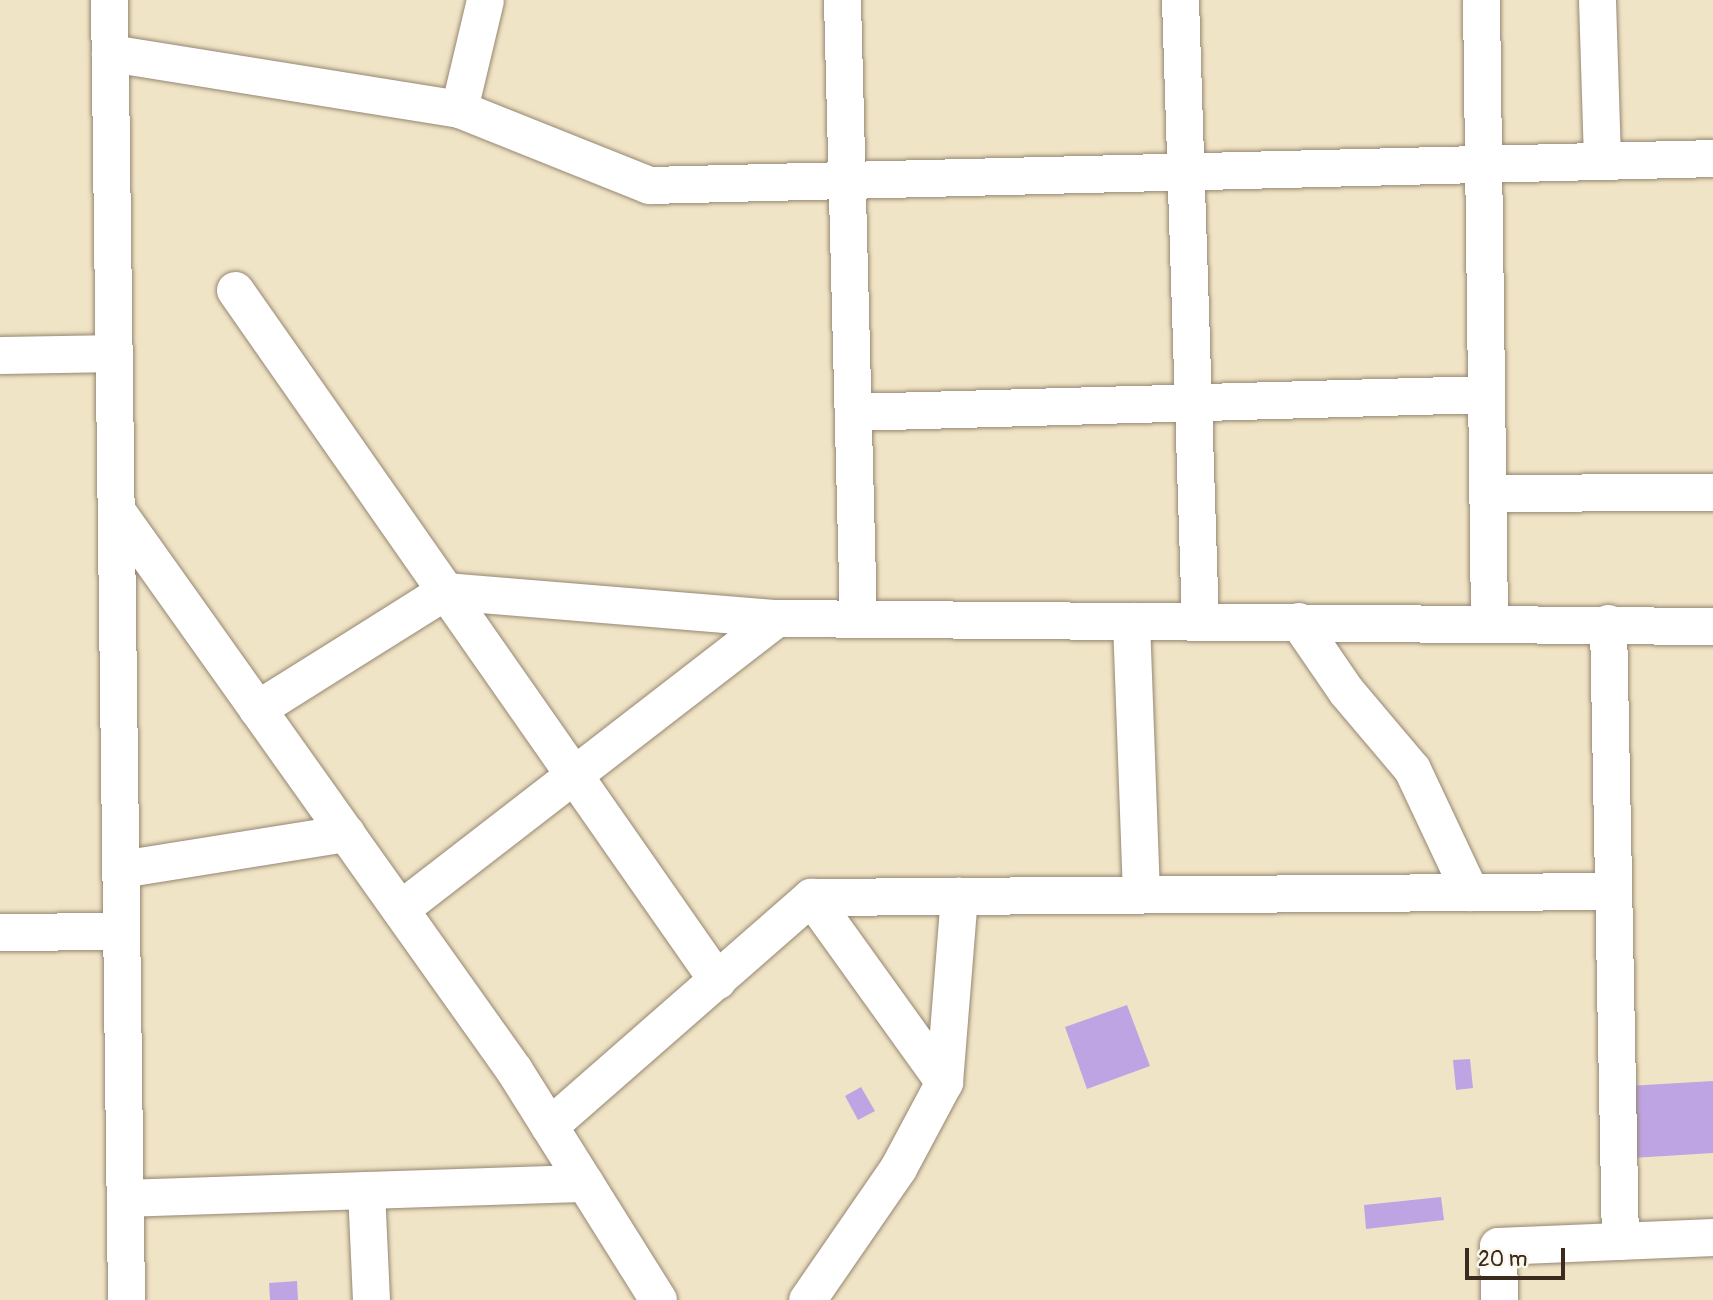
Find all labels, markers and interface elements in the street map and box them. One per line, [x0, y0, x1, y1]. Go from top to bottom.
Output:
scale bar [1468, 1234, 1568, 1278]
text: 20 m [1478, 1246, 1527, 1273]

